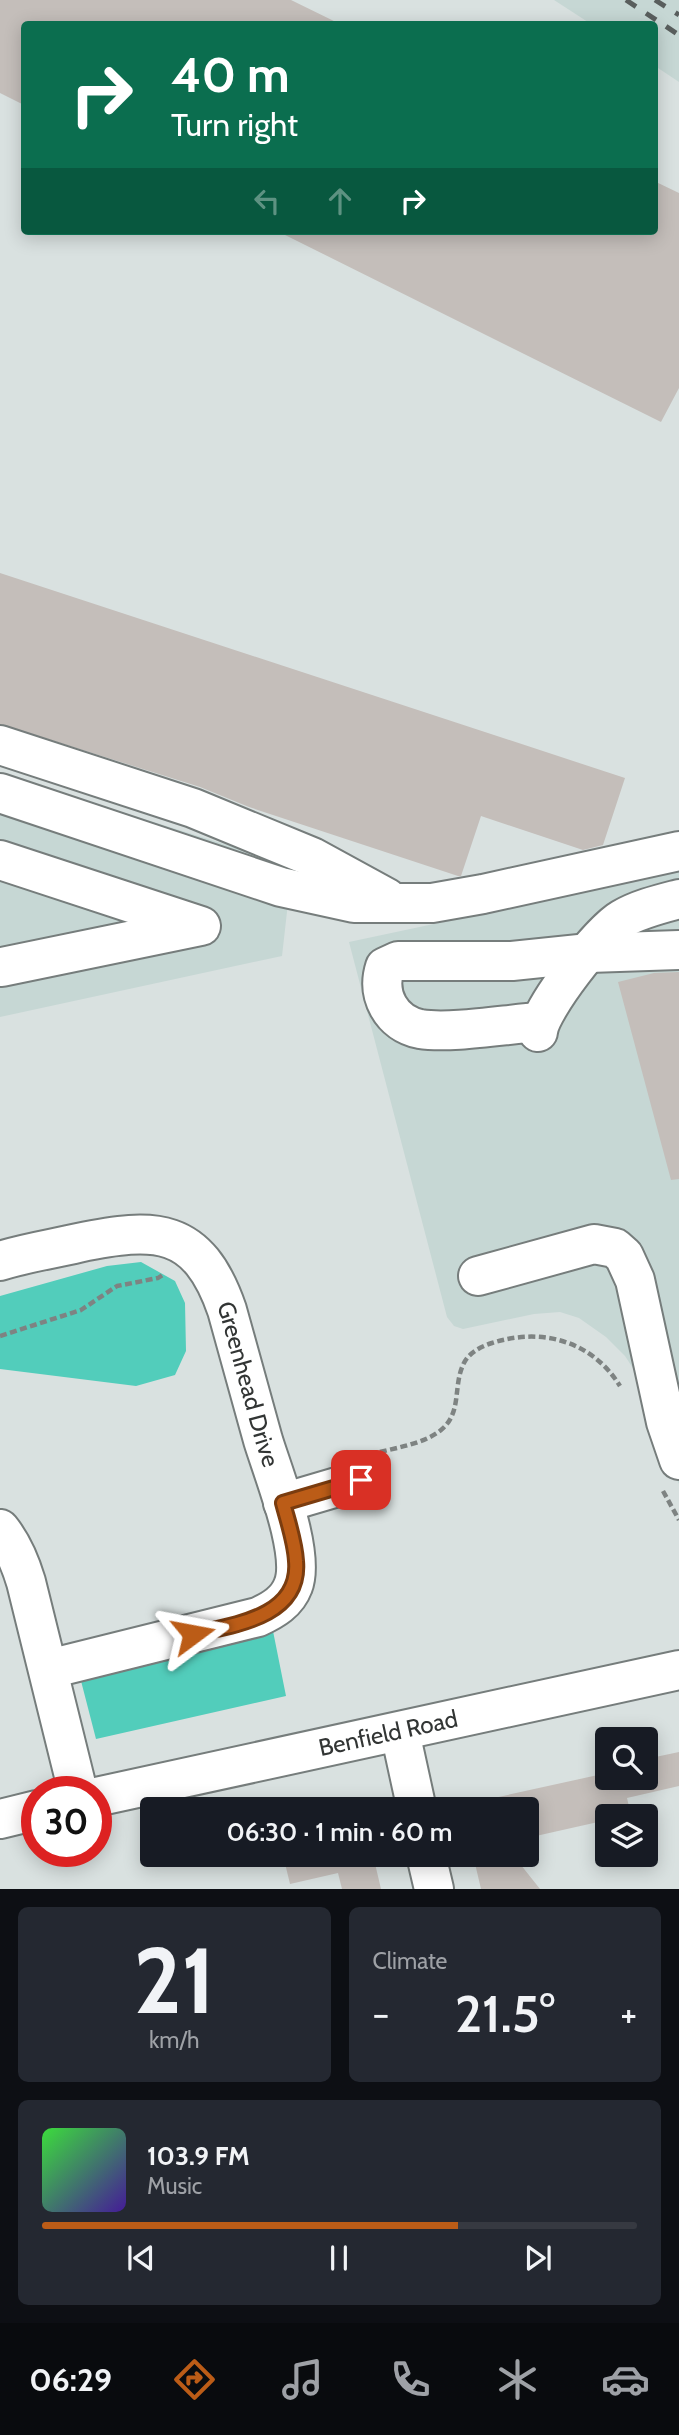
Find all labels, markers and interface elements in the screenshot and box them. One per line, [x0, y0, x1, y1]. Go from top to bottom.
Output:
text: 40 m [171, 45, 290, 104]
icon: right [56, 49, 147, 140]
text: Turn right [171, 105, 298, 144]
icon: left [248, 182, 286, 220]
icon: ahead [321, 182, 359, 220]
icon: right [394, 182, 432, 220]
street label: Greenhead Drive [211, 1297, 286, 1471]
pin [331, 1450, 391, 1510]
icon: arrive [342, 1461, 380, 1499]
position arrow [156, 1597, 230, 1671]
street label: Benfield Road [316, 1704, 460, 1762]
map controls [595, 1727, 658, 1867]
button: search [595, 1727, 658, 1790]
speed limit sign: 30 [21, 1776, 112, 1867]
button: layers [595, 1804, 658, 1867]
text: 06:30 · 1 min · 60 m [226, 1816, 453, 1848]
text: 21 [133, 1925, 215, 2036]
text: Climate [373, 1947, 447, 1975]
text: 21.5° [455, 1982, 555, 2045]
text: − [373, 1990, 389, 2037]
text: + [620, 1990, 637, 2037]
text: km/h [149, 2026, 199, 2054]
text: 103.9 FM [147, 2140, 250, 2172]
text: Music [147, 2172, 202, 2200]
icon: previous [122, 2239, 160, 2277]
icon: pause [320, 2239, 358, 2277]
icon: next [519, 2239, 557, 2277]
icon: directions [170, 2355, 219, 2404]
icon: music [278, 2355, 327, 2404]
icon: phone [386, 2355, 435, 2404]
icon: climate [493, 2355, 542, 2404]
icon: car [601, 2355, 650, 2404]
text: 06:29 [29, 2360, 112, 2399]

